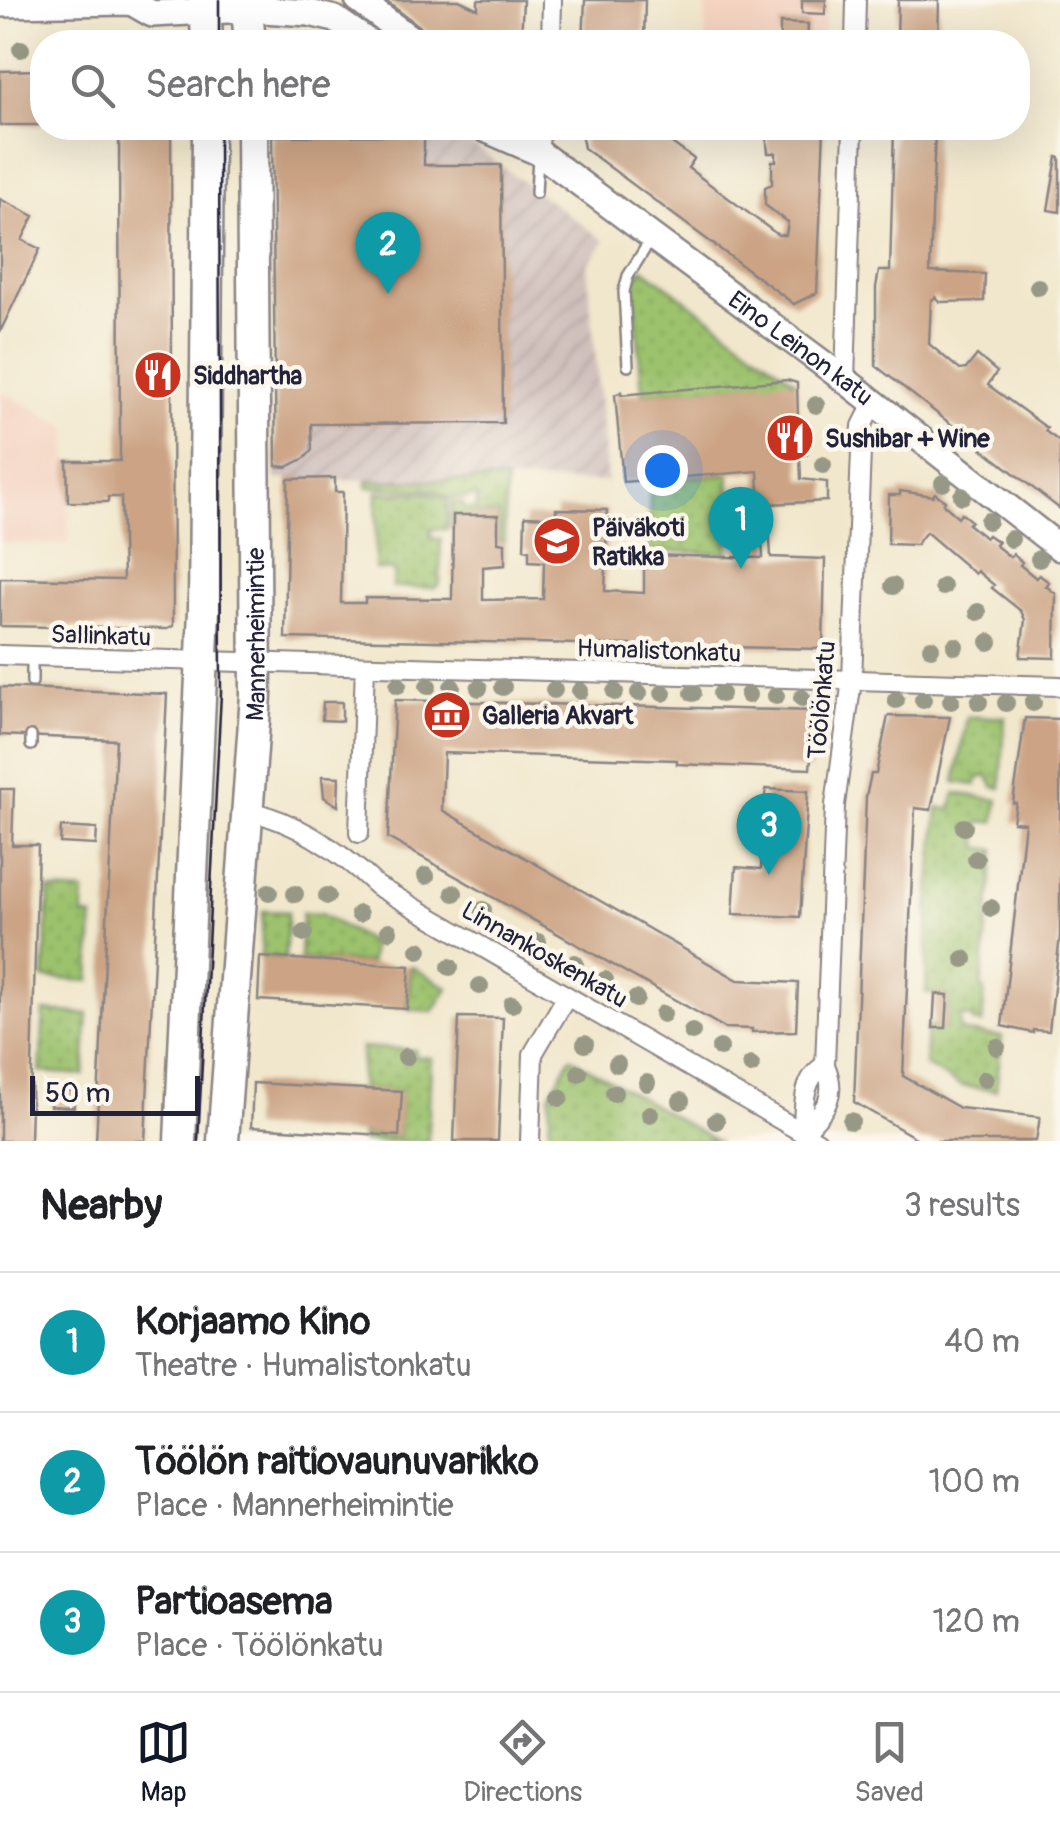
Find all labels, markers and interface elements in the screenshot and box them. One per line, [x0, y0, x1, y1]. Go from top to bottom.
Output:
search box [30, 30, 1030, 140]
icon: search [65, 58, 120, 113]
text: Search here [145, 61, 331, 109]
pin: 2 [356, 212, 420, 294]
street label: Eino Leinon katu [722, 285, 879, 413]
restaurant icon: Siddhartha [132, 349, 184, 401]
place label: Siddhartha [193, 361, 303, 392]
restaurant icon: Sushibar + Wine [764, 412, 816, 464]
place label: Sushibar + Wine [825, 424, 990, 455]
your location [637, 445, 688, 496]
pin: 1 [708, 486, 774, 569]
place label: Päiväkoti Ratikka [592, 513, 685, 573]
school or university icon: Päiväkoti Ratikka [531, 515, 583, 567]
street label: Mannerheimintie [240, 547, 273, 722]
street label: Sallinkatu [50, 619, 152, 654]
street label: Humalistonkatu [576, 633, 742, 670]
street label: Töölönkatu [802, 640, 843, 761]
museum icon: Galleria Akvart [421, 689, 473, 741]
place label: Galleria Akvart [482, 701, 634, 732]
pin: 3 [736, 792, 802, 875]
street label: Linnankoskenkatu [456, 895, 633, 1015]
scale bar [30, 1071, 200, 1116]
text: 50 m [45, 1076, 110, 1111]
text: Nearby [40, 1180, 162, 1232]
text: 3 results [904, 1186, 1020, 1226]
text: Korjaamo Kino [135, 1298, 370, 1346]
text: 1 [66, 1322, 79, 1362]
text: 40 m [944, 1322, 1020, 1362]
text: Theatre · Humalistonkatu [135, 1346, 472, 1386]
text: Töölön raitiovaunuvarikko [135, 1438, 539, 1486]
text: 2 [64, 1462, 81, 1502]
text: 100 m [928, 1462, 1020, 1502]
text: Place · Mannerheimintie [135, 1486, 453, 1526]
text: Partioasema [135, 1578, 333, 1626]
text: 3 [64, 1602, 81, 1642]
text: 120 m [932, 1602, 1020, 1642]
text: Place · Töölönkatu [135, 1626, 384, 1666]
tab: Map [136, 1715, 191, 1810]
tab: Directions [463, 1715, 582, 1810]
tab: Saved [854, 1715, 924, 1810]

